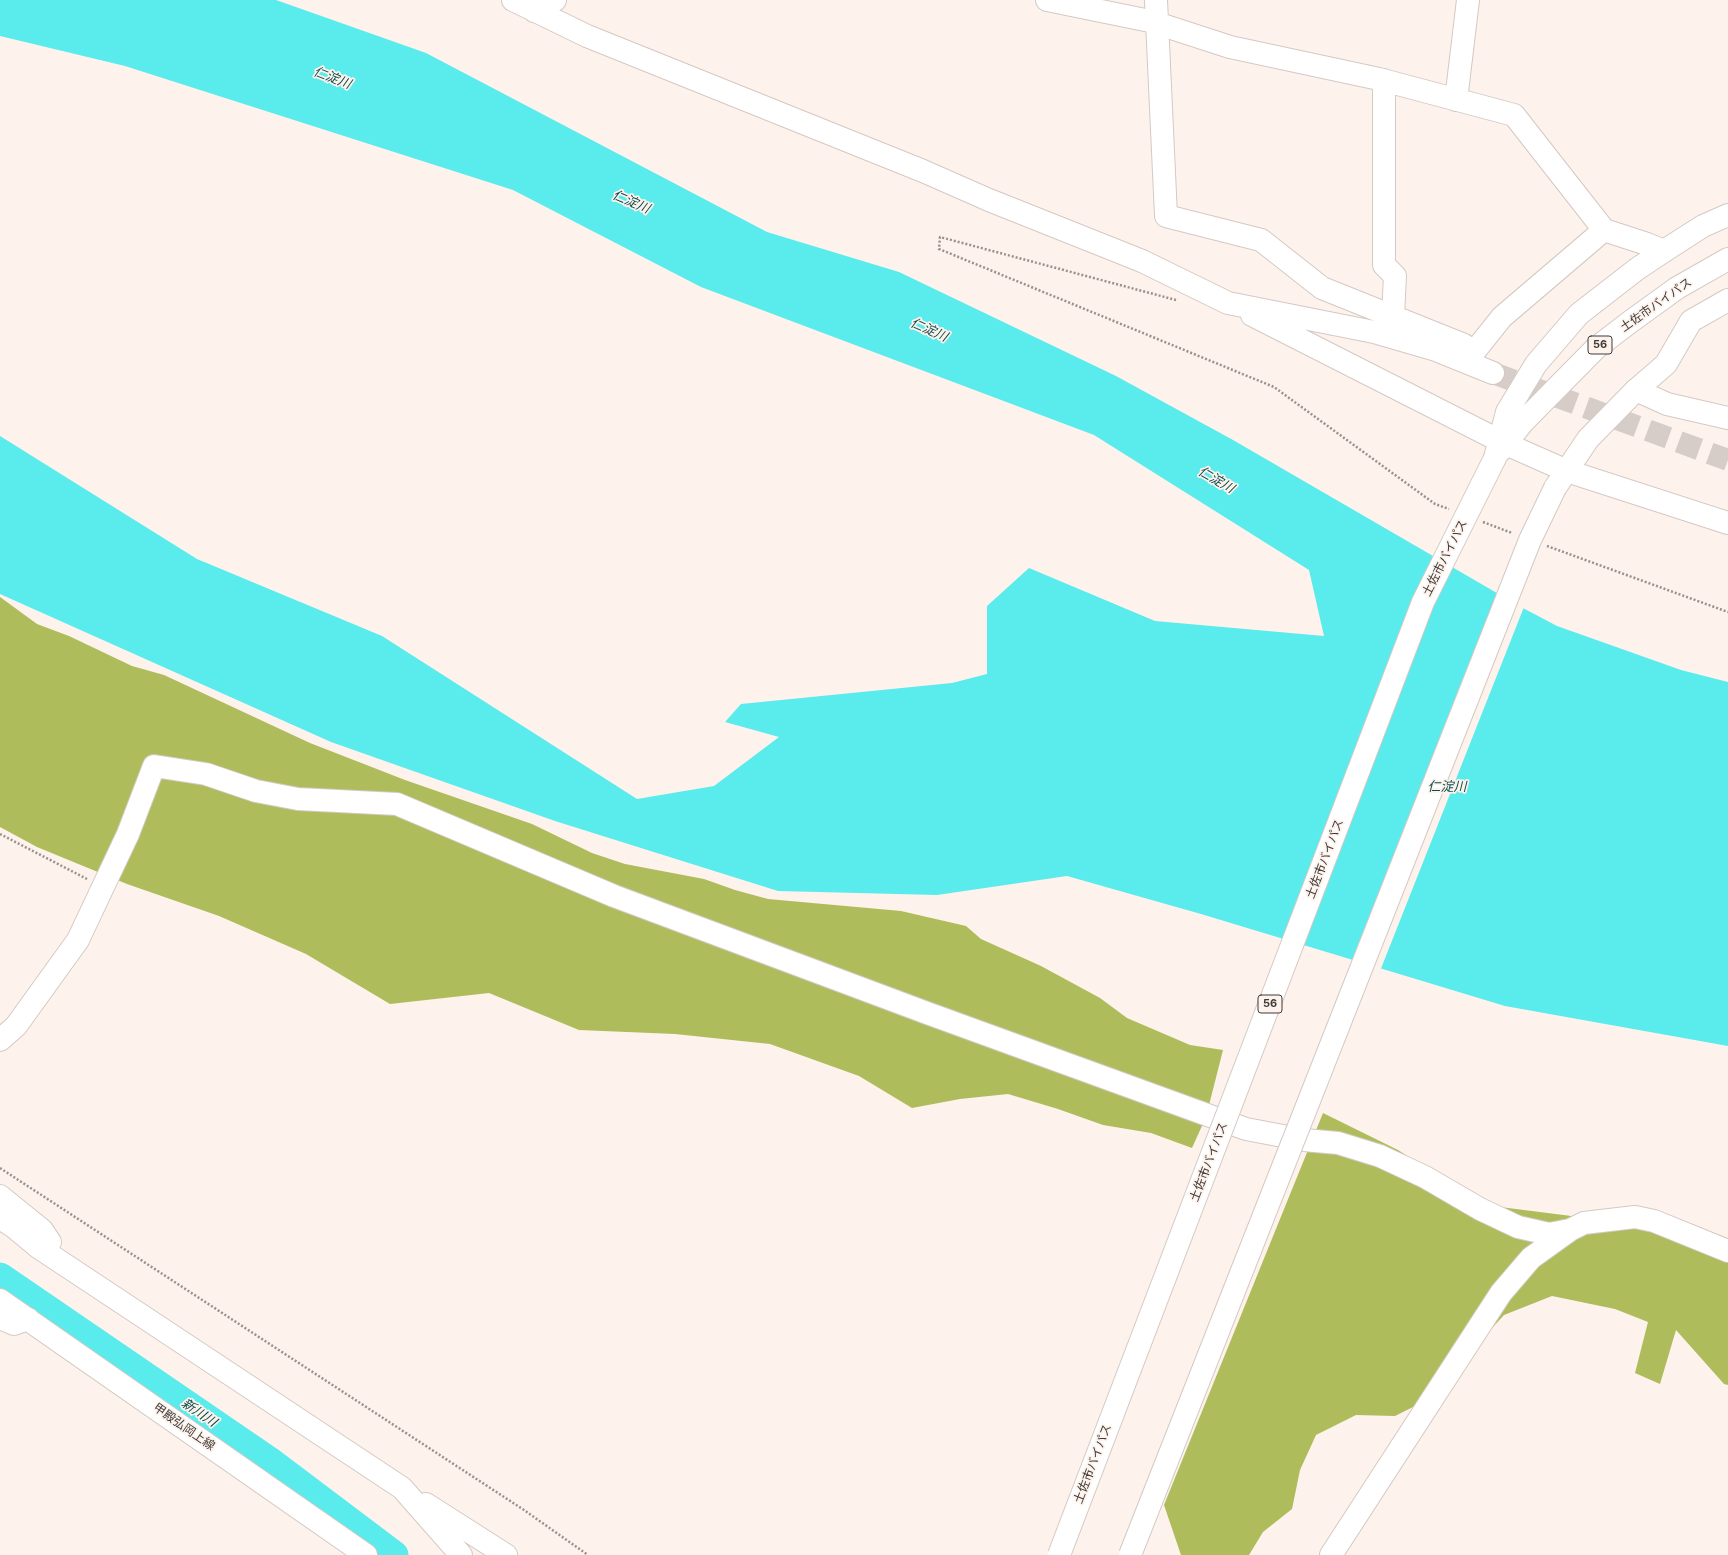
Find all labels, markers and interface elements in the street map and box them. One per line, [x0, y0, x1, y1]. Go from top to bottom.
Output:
water label: 仁淀川 [311, 64, 353, 92]
water label: 仁淀川 [610, 187, 652, 217]
street label: 土佐市バイパス [1617, 275, 1695, 335]
water label: 仁淀川 [908, 315, 950, 345]
road number: 56 [1588, 336, 1612, 354]
water label: 仁淀川 [1195, 463, 1237, 497]
street label: 土佐市バイパス [1420, 517, 1470, 599]
water label: 仁淀川 [1428, 779, 1466, 795]
street label: 土佐市バイパス [1303, 817, 1347, 901]
road number: 56 [1258, 995, 1282, 1013]
street label: 土佐市バイパス [1187, 1120, 1231, 1204]
water label: 新川川 [178, 1396, 220, 1430]
street label: 甲殿弘岡上線 [150, 1400, 218, 1454]
street label: 土佐市バイパス [1071, 1422, 1115, 1506]

